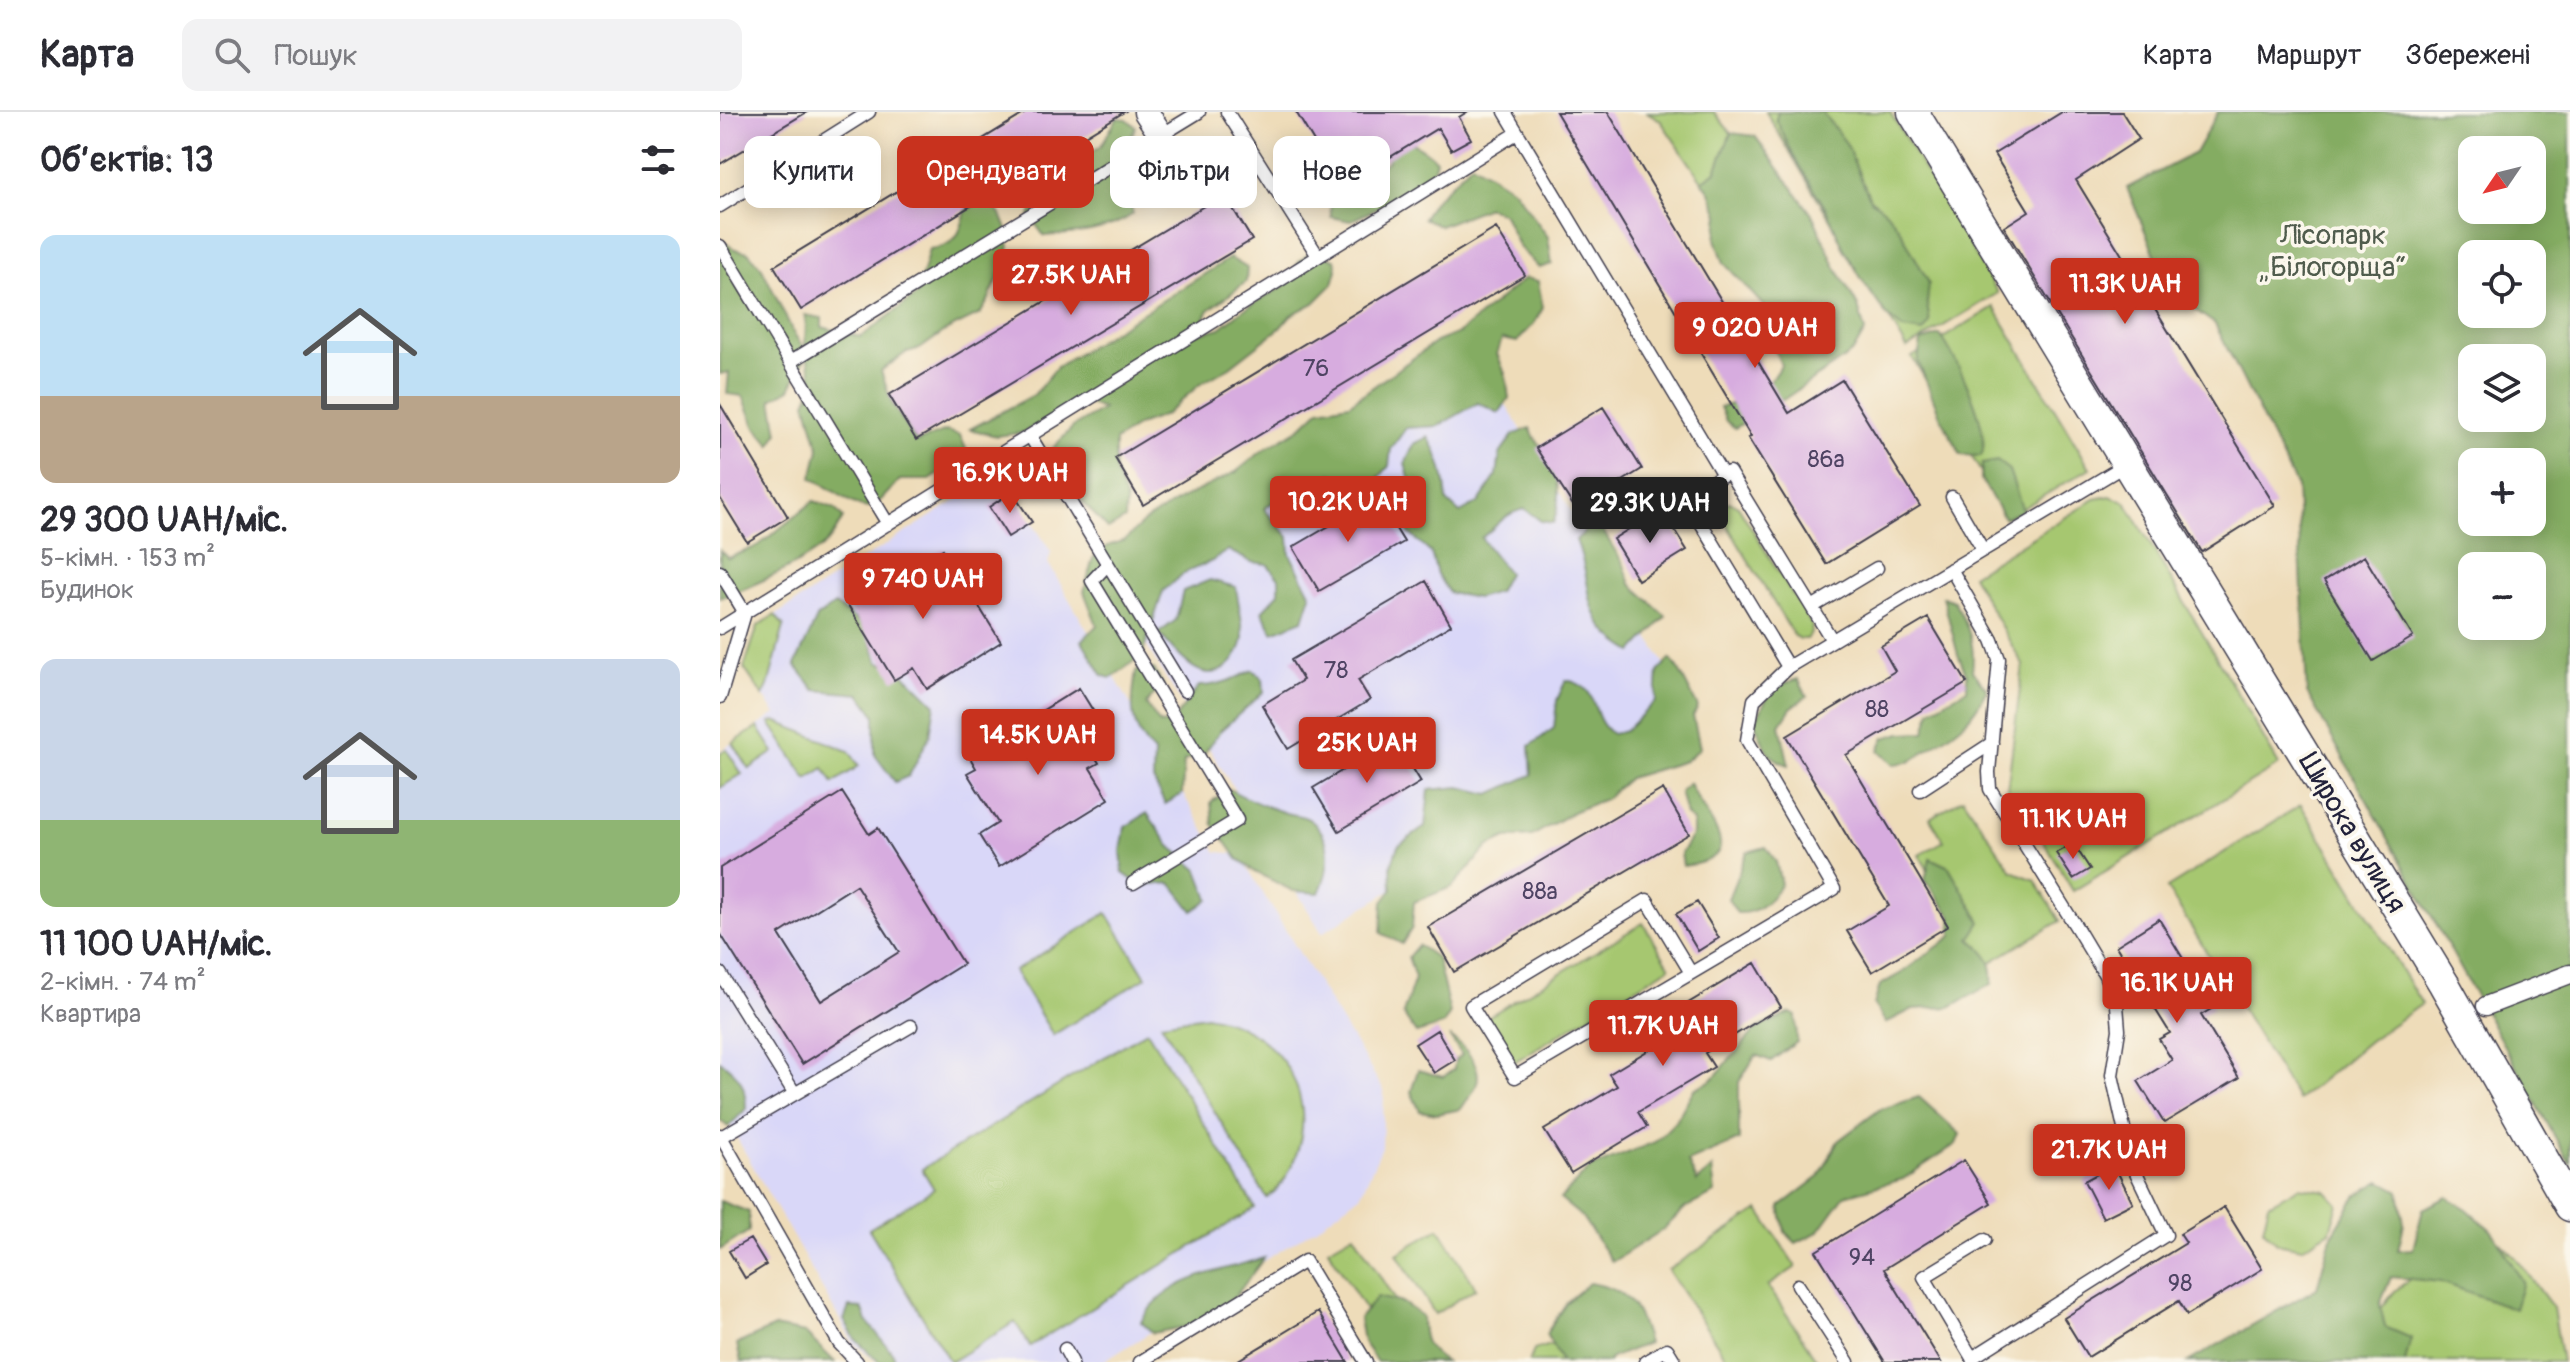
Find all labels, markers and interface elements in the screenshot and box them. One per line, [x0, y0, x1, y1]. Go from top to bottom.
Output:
search box [182, 19, 742, 91]
text: Карта [40, 31, 134, 79]
icon: search [210, 33, 254, 77]
text: Пошук [274, 37, 358, 74]
text: Карта [2143, 38, 2212, 73]
text: Маршрут [2256, 38, 2362, 73]
text: Збережені [2406, 38, 2530, 73]
chip: Купити [744, 136, 881, 208]
chip: Орендувати [897, 136, 1094, 208]
chip: Фільтри [1110, 136, 1257, 208]
chip: Нове [1273, 136, 1390, 208]
north arrow [2458, 136, 2546, 224]
map controls [2458, 136, 2546, 640]
icon: filters [636, 138, 680, 182]
text: Об’єктів: 13 [40, 139, 214, 182]
park label: Лісопарк „Білогорща“ [2259, 218, 2407, 285]
button: locate [2458, 240, 2546, 328]
pin: 27.5K UAH [979, 249, 1163, 317]
pin: 11.3K UAH [2033, 258, 2217, 326]
text: 27.5K UAH [1011, 259, 1131, 291]
text: 11.3K UAH [2069, 268, 2181, 300]
icon: home [288, 287, 432, 431]
pin: 9 020 UAH [1663, 302, 1847, 370]
text: 9 020 UAH [1692, 312, 1818, 344]
button: layers [2458, 344, 2546, 432]
house number: 76 [1303, 354, 1329, 383]
house number: 86а [1807, 445, 1845, 474]
pin: 16.9K UAH [918, 447, 1102, 515]
button: + [2458, 448, 2546, 536]
text: 16.9K UAH [952, 457, 1068, 489]
pin: 10.2K UAH [1256, 476, 1440, 544]
pin: 29.3K UAH [1558, 477, 1742, 545]
text: 10.2K UAH [1288, 486, 1408, 518]
text: 29.3K UAH [1590, 487, 1710, 519]
text: 29 300 UAH/міс. [40, 499, 288, 542]
text: 5-кімн. · 153 m² [40, 542, 215, 574]
button: − [2458, 552, 2546, 640]
pin: 9 740 UAH [831, 553, 1015, 621]
text: 9 740 UAH [862, 563, 984, 595]
text: Будинок [40, 574, 134, 606]
house number: 78 [1324, 656, 1348, 685]
house number: 88 [1865, 695, 1889, 724]
pin: 14.5K UAH [946, 709, 1130, 777]
icon: home [288, 711, 432, 855]
pin: 25K UAH [1293, 717, 1441, 785]
text: 14.5K UAH [980, 719, 1096, 751]
text: 25K UAH [1317, 727, 1417, 759]
street label: Широка вулиця [2290, 747, 2414, 919]
pin: 11.1K UAH [1981, 793, 2165, 861]
text: 11.1K UAH [2019, 803, 2127, 835]
house number: 88а [1522, 877, 1558, 906]
text: 11 100 UAH/міс. [40, 923, 273, 966]
pin: 16.1K UAH [2085, 957, 2269, 1025]
text: 2-кімн. · 74 m² [40, 966, 206, 998]
text: 16.1K UAH [2120, 967, 2234, 999]
text: Квартира [40, 998, 141, 1030]
pin: 11.7K UAH [1571, 1000, 1755, 1068]
text: 11.7K UAH [1607, 1010, 1719, 1042]
pin: 21.7K UAH [2017, 1124, 2201, 1192]
text: 21.7K UAH [2051, 1134, 2167, 1166]
house number: 94 [1849, 1243, 1875, 1272]
house number: 98 [2168, 1269, 2192, 1298]

